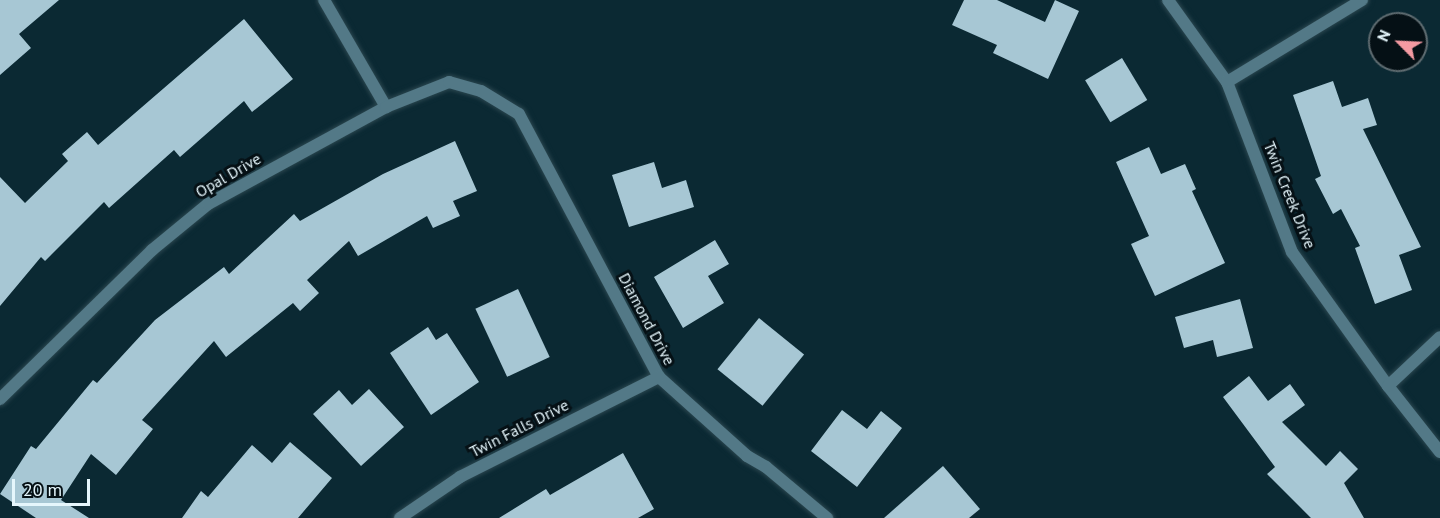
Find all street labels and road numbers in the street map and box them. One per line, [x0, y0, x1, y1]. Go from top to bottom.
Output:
street label: Twin Creek Drive [1260, 139, 1320, 251]
street label: Opal Drive [192, 149, 264, 201]
street label: Diamond Drive [615, 270, 679, 368]
street label: Twin Falls Drive [466, 395, 572, 461]

